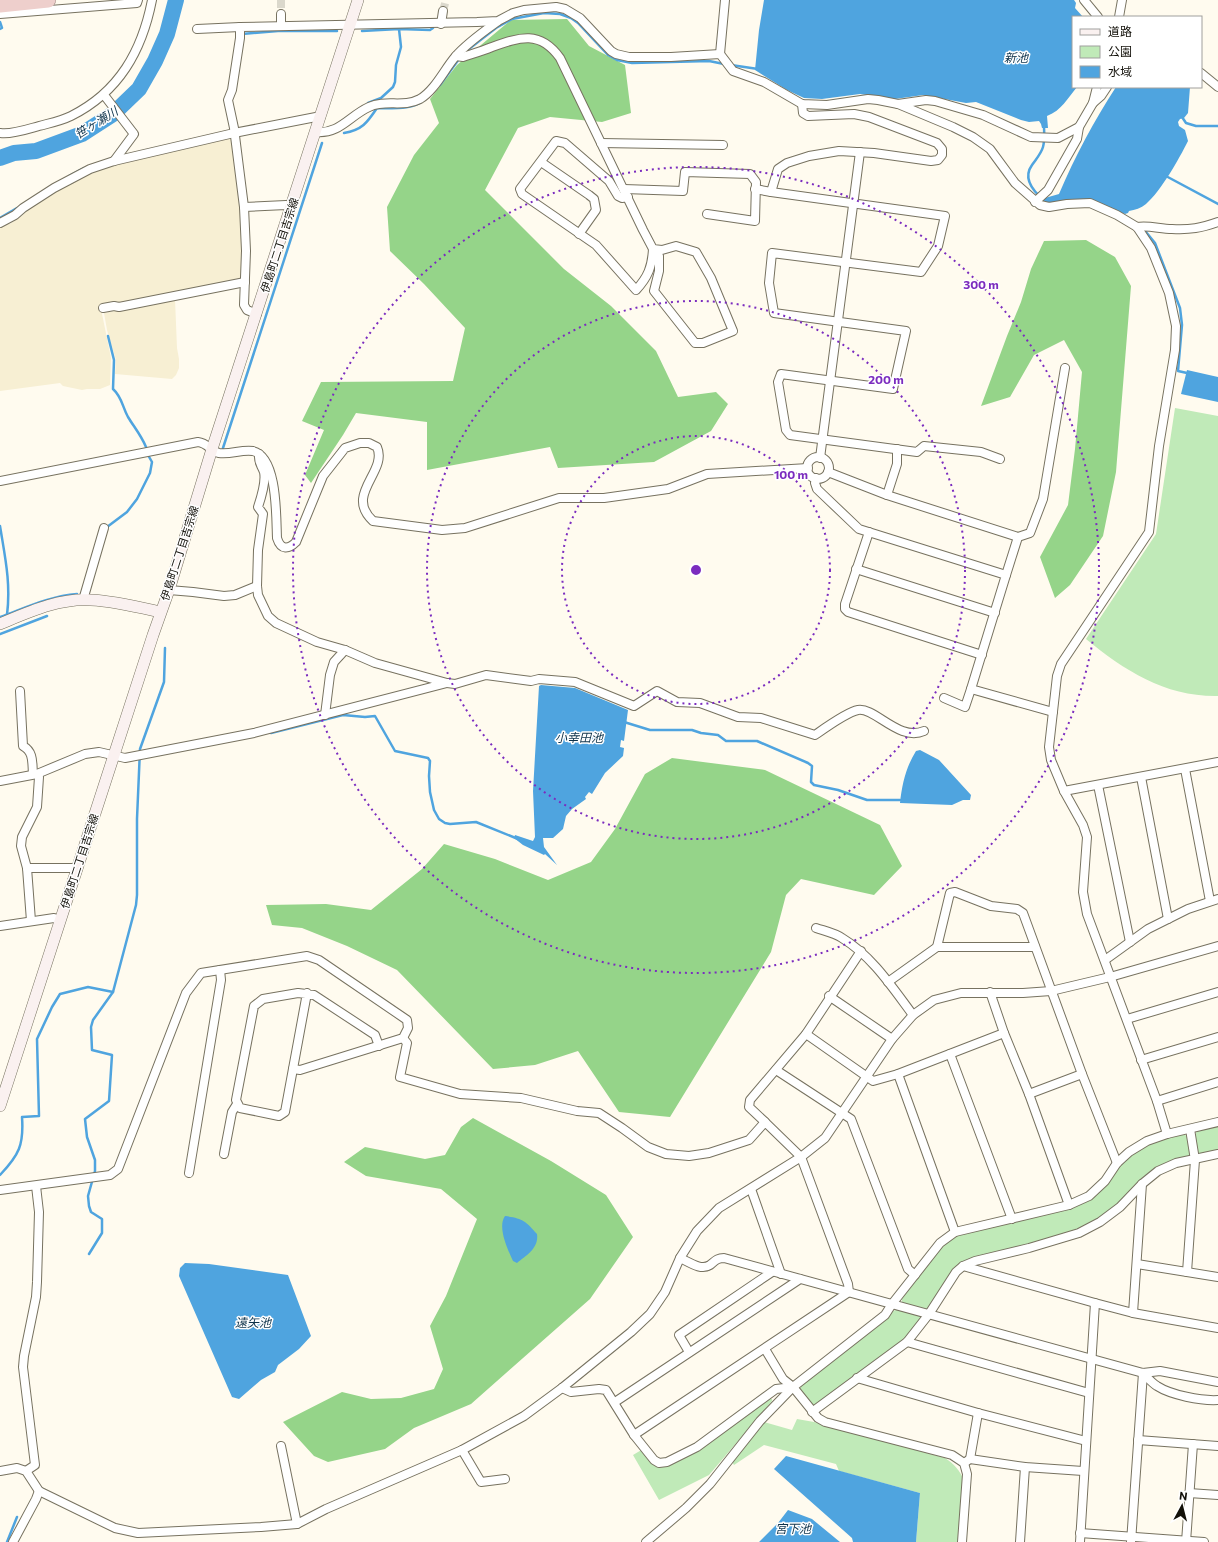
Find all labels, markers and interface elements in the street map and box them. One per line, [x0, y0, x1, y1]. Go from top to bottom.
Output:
legend [1072, 16, 1202, 88]
text: 道路 [1108, 24, 1132, 38]
text: 公園 [1108, 44, 1132, 58]
water label: 新池 [1004, 50, 1029, 64]
text: 水域 [1108, 64, 1132, 78]
water label: 笹ヶ瀬川 [72, 102, 122, 141]
street label: 伊島町二丁目吉宗線 [258, 196, 300, 294]
text: 300 m [963, 277, 999, 291]
text: 200 m [868, 372, 904, 386]
text: 100 m [774, 467, 808, 481]
street label: 伊島町二丁目吉宗線 [158, 504, 200, 602]
centre of rings [689, 563, 703, 577]
water label: 小幸田池 [555, 730, 604, 744]
street label: 伊島町二丁目吉宗線 [58, 812, 100, 910]
water label: 遠矢池 [235, 1315, 272, 1329]
north arrow [1162, 1486, 1202, 1526]
text: N [1178, 1489, 1188, 1503]
water label: 宮下池 [775, 1521, 812, 1535]

